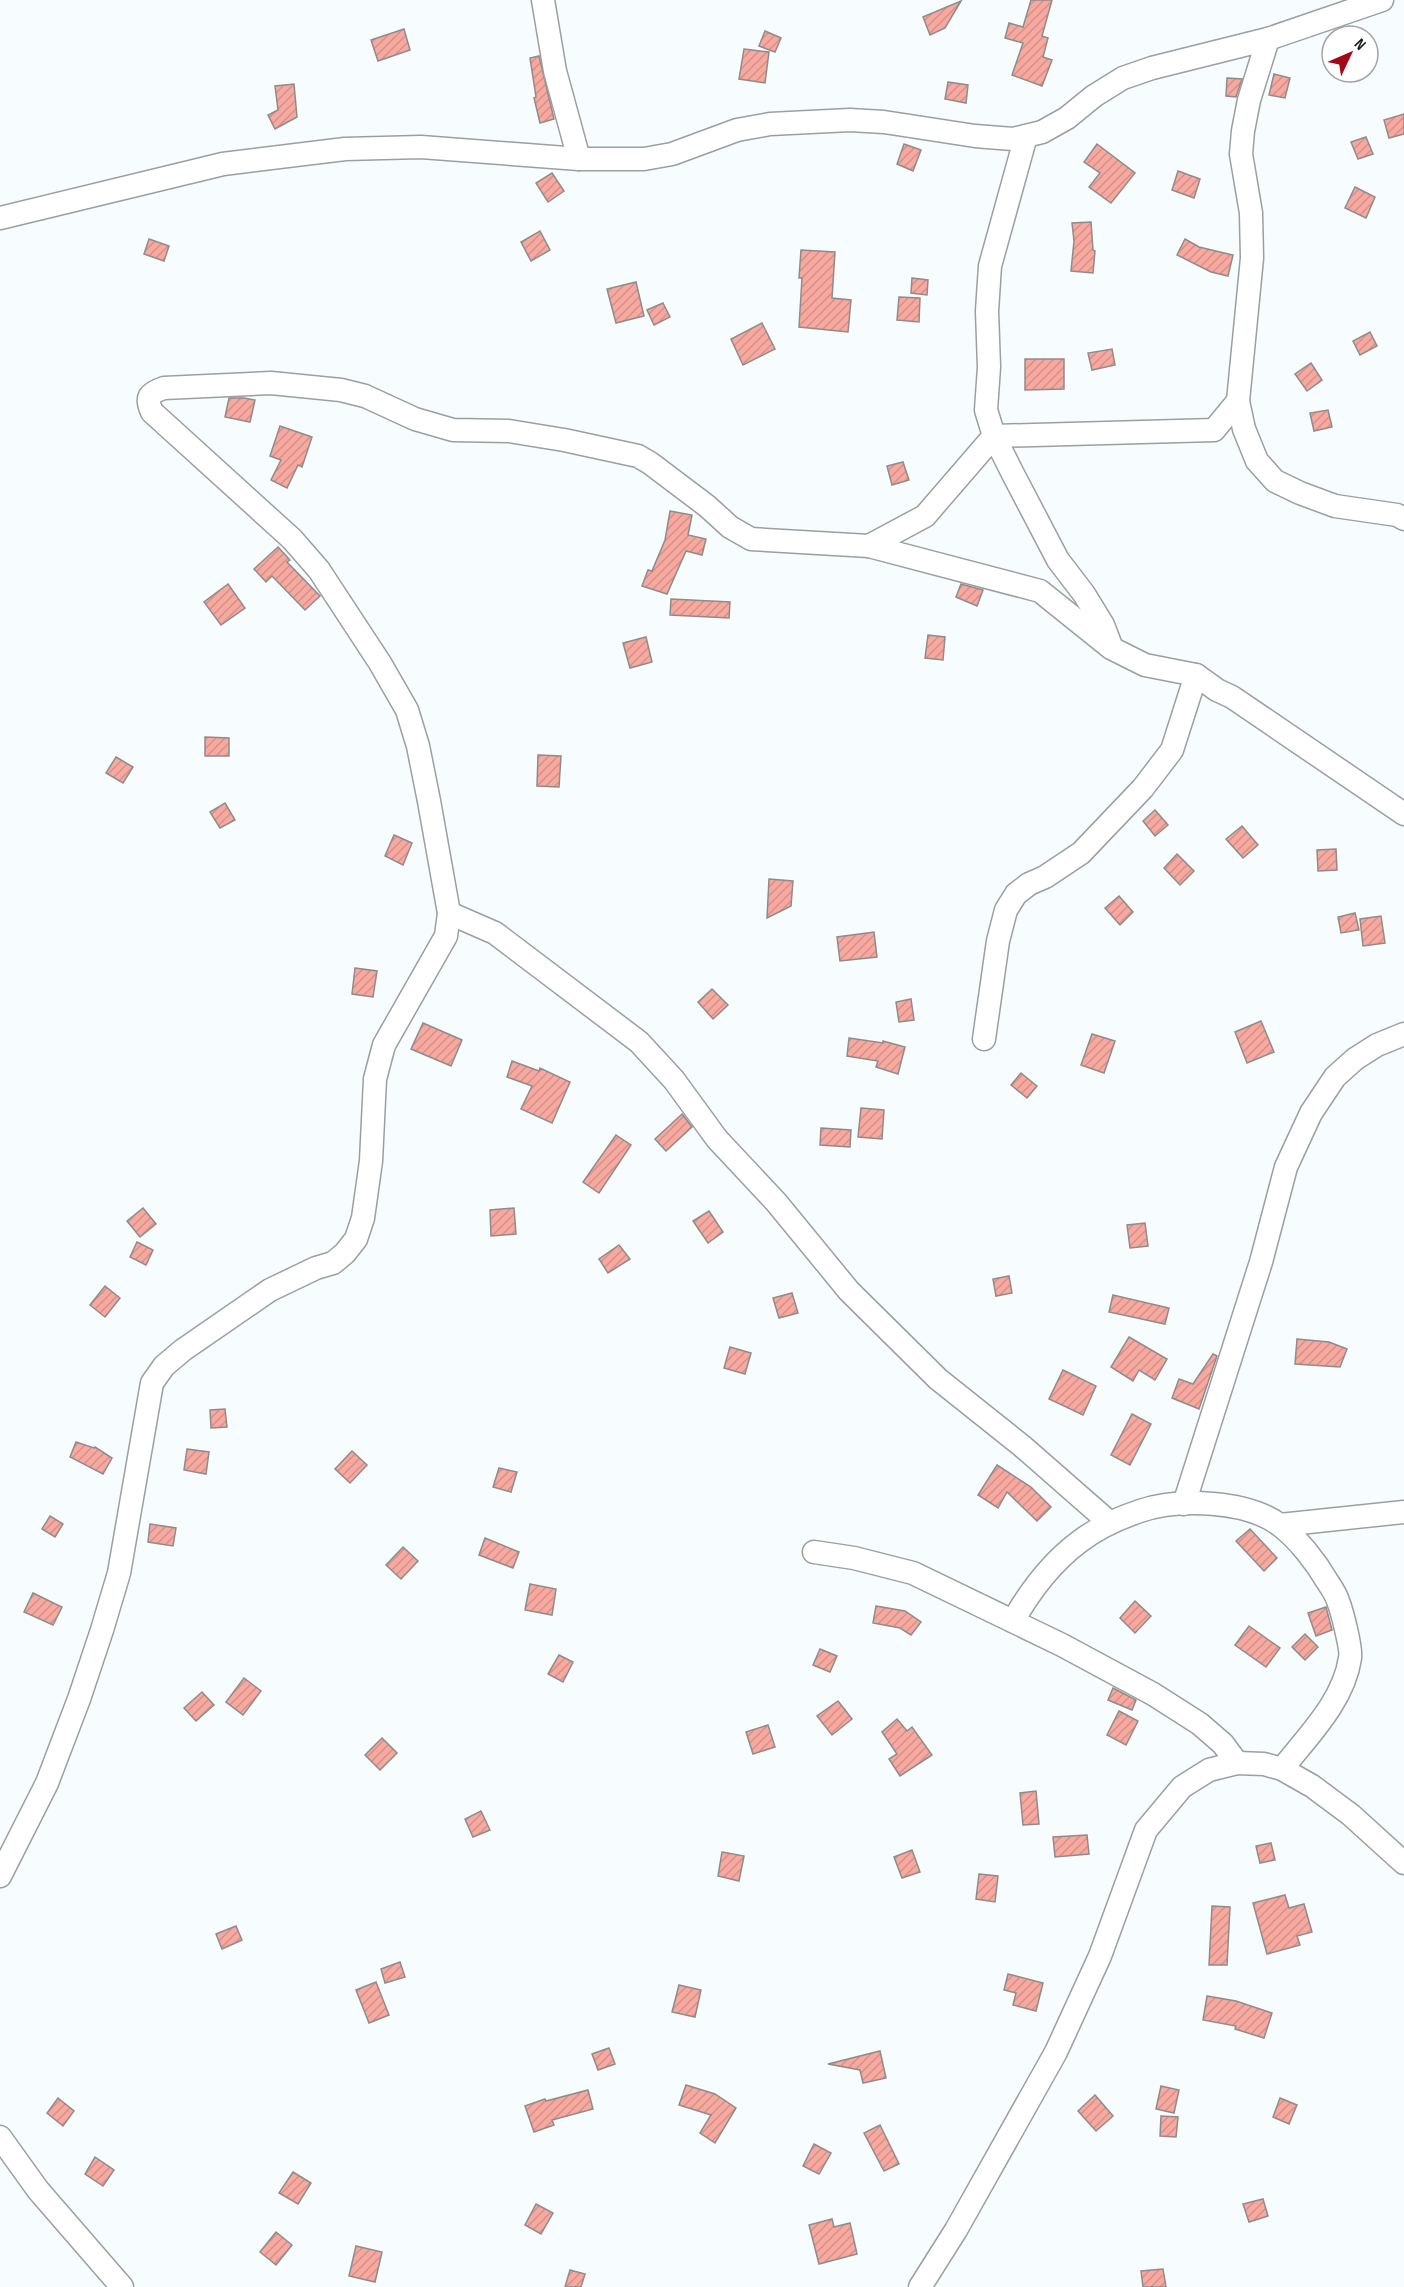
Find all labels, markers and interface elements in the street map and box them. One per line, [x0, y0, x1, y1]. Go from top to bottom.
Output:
north arrow [1320, 24, 1380, 84]
text: N [1350, 35, 1370, 54]

